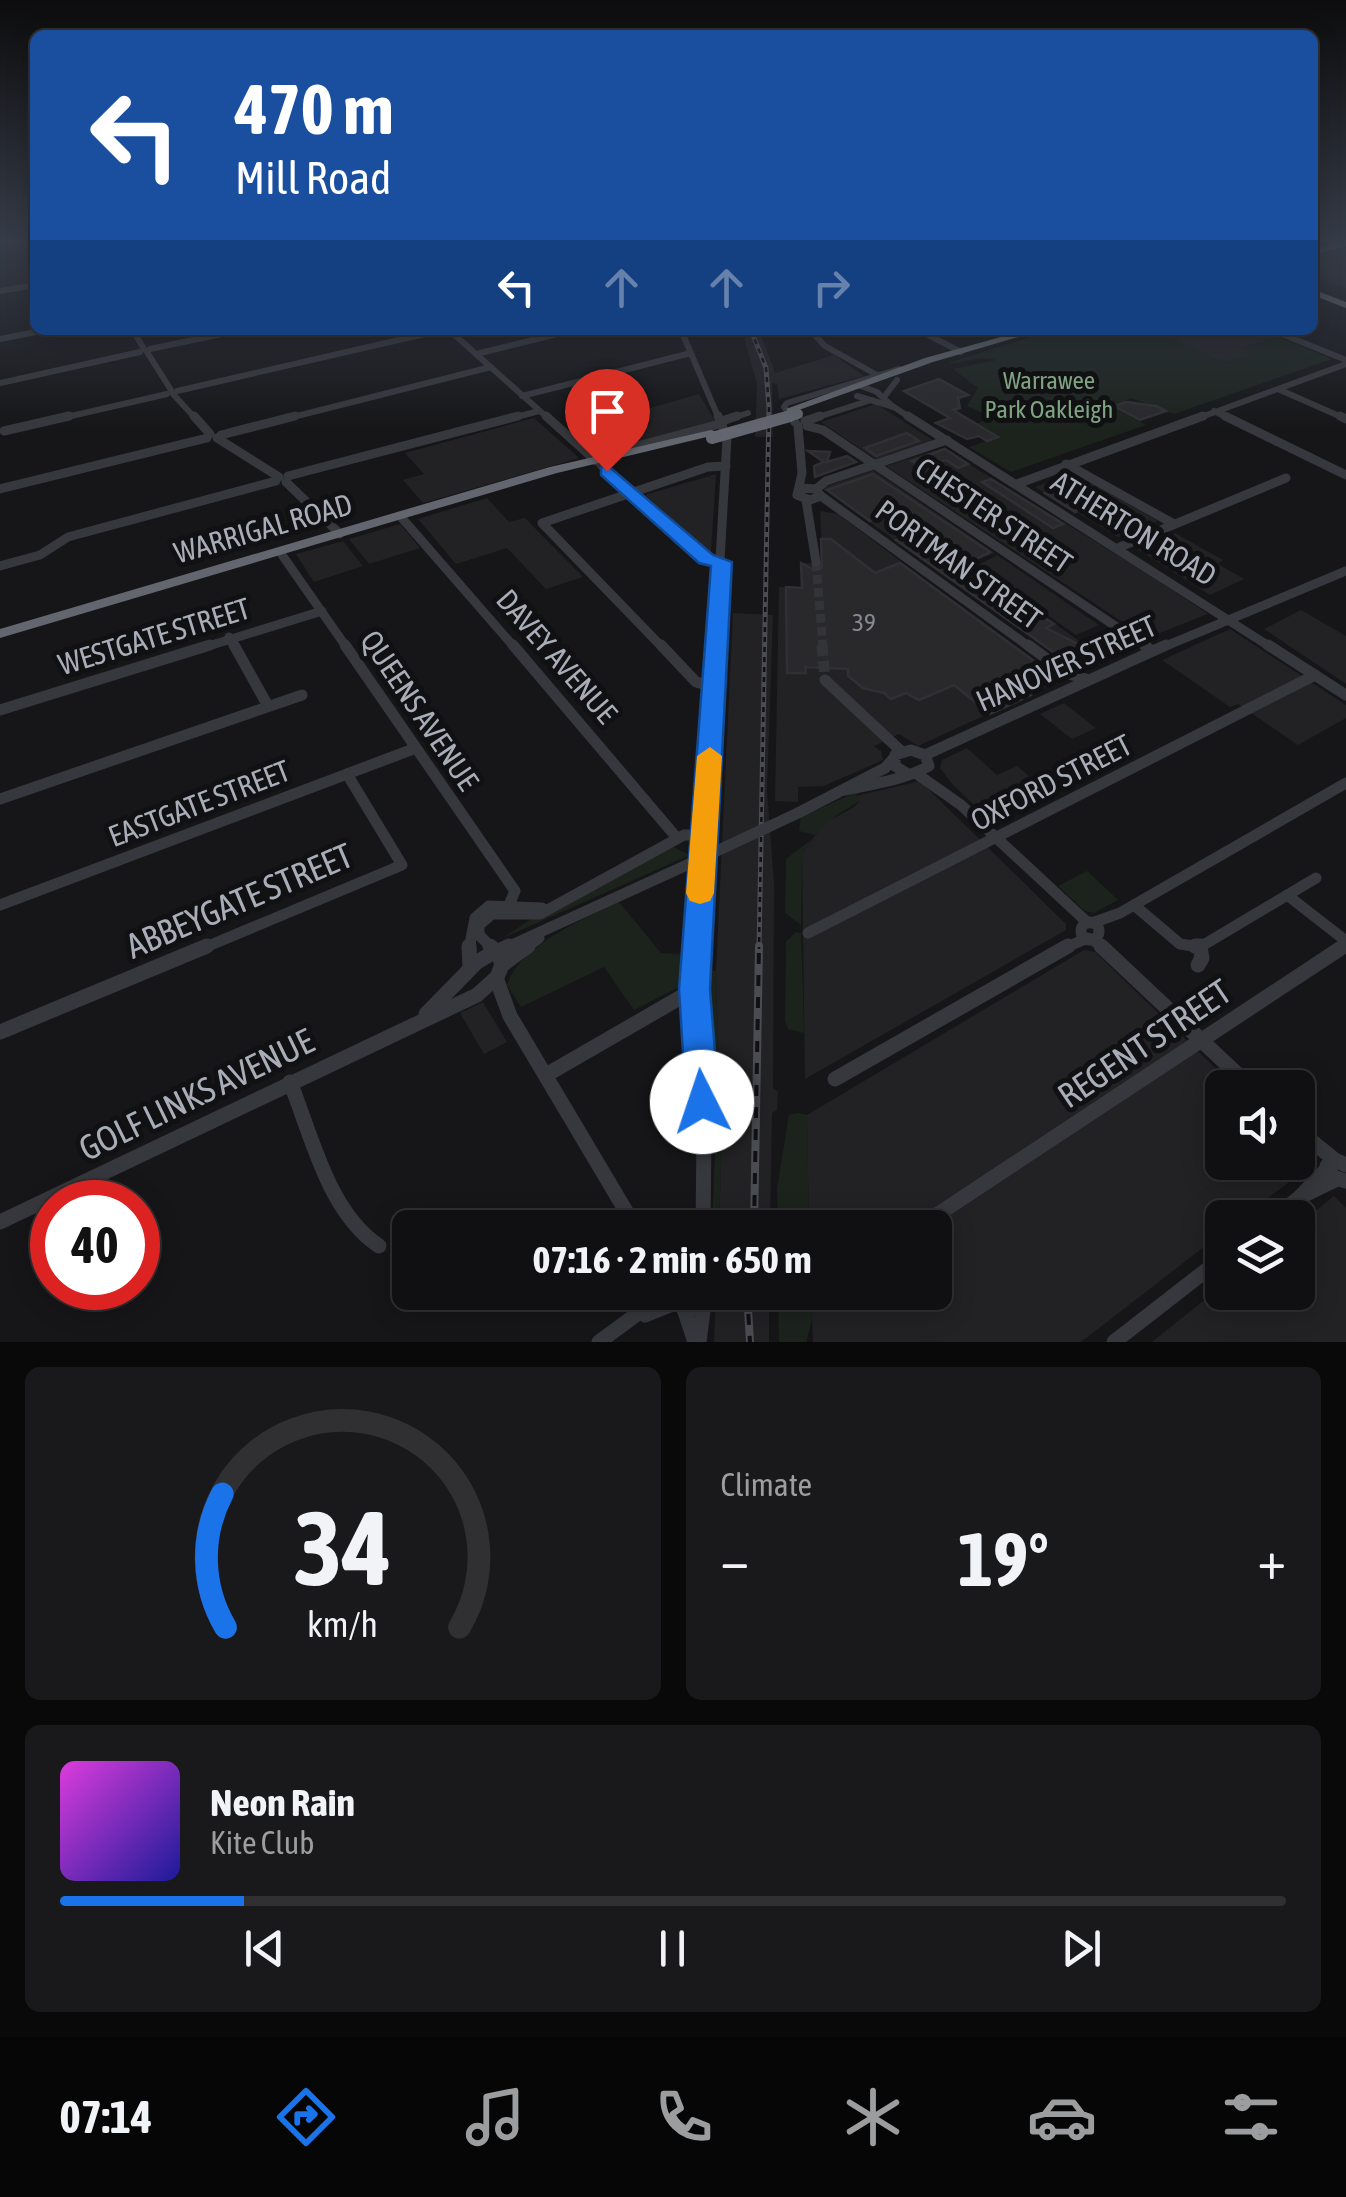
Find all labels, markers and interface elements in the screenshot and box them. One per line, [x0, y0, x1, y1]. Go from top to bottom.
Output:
text: 470 m [235, 69, 394, 149]
icon: left [70, 70, 200, 200]
text: Mill Road [235, 152, 391, 204]
icon: left [489, 260, 544, 315]
icon: ahead [594, 260, 649, 315]
icon: ahead [699, 260, 754, 315]
icon: right [804, 260, 859, 315]
park label: Warrawee Park Oakleigh [985, 366, 1113, 423]
pin [565, 369, 650, 472]
icon: arrive [580, 384, 635, 439]
street label: CHESTER STREET [910, 450, 1078, 580]
street label: ATHERTON ROAD [1045, 464, 1223, 592]
street label: WARRIGAL ROAD [170, 486, 356, 570]
street label: PORTMAN STREET [870, 492, 1048, 636]
street label: DAVEY AVENUE [490, 582, 624, 730]
street label: WESTGATE STREET [54, 591, 254, 681]
house number: 39 [852, 608, 876, 636]
street label: HANOVER STREET [971, 608, 1161, 718]
street label: QUEENS AVENUE [354, 624, 486, 796]
street label: OXFORD STREET [965, 727, 1137, 837]
street label: EASTGATE STREET [103, 753, 295, 853]
street label: ABBEYGATE STREET [120, 834, 358, 966]
street label: REGENT STREET [1050, 971, 1238, 1115]
street label: GOLF LINKS AVENUE [72, 1020, 320, 1168]
position arrow [650, 1050, 754, 1154]
map controls [1205, 1070, 1315, 1310]
button: sound [1205, 1070, 1315, 1180]
speed limit sign: 40 [30, 1180, 160, 1310]
button: layers [1205, 1200, 1315, 1310]
text: 07:16 · 2 min · 650 m [532, 1238, 812, 1281]
text: Climate [721, 1466, 812, 1503]
text: 34 [294, 1488, 392, 1607]
text: 19° [958, 1516, 1049, 1602]
text: − [721, 1528, 749, 1591]
text: + [1257, 1528, 1286, 1591]
text: km/h [307, 1604, 378, 1645]
text: Neon Rain [210, 1781, 355, 1824]
text: Kite Club [210, 1824, 314, 1861]
icon: previous [237, 1921, 292, 1976]
icon: pause [645, 1921, 700, 1976]
icon: next [1054, 1921, 1109, 1976]
icon: directions [271, 2082, 341, 2152]
icon: music [460, 2082, 530, 2152]
icon: phone [649, 2082, 719, 2152]
icon: climate [838, 2082, 908, 2152]
icon: car [1027, 2082, 1097, 2152]
icon: filters [1216, 2082, 1286, 2152]
text: 07:14 [60, 2091, 152, 2143]

